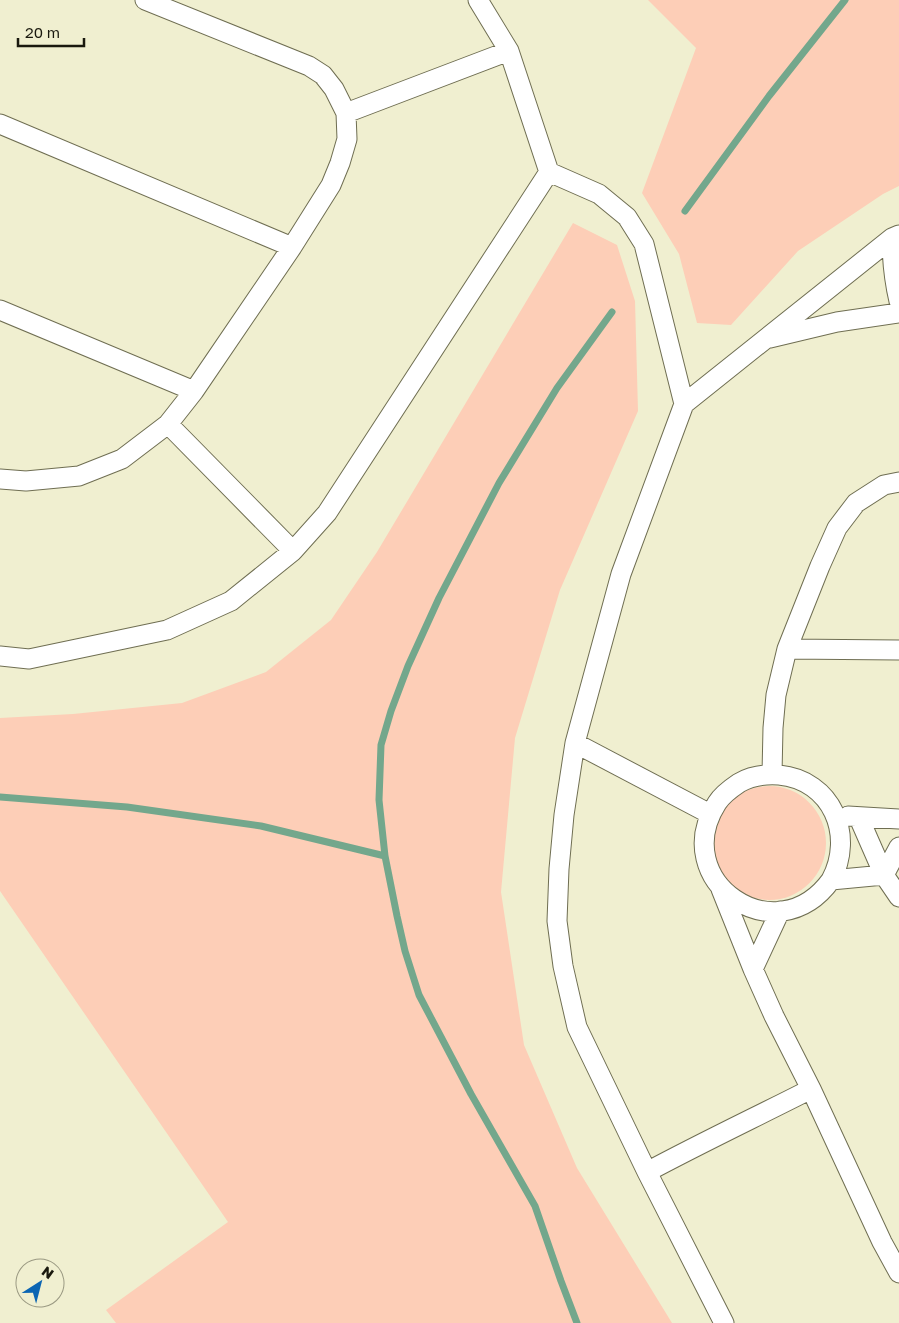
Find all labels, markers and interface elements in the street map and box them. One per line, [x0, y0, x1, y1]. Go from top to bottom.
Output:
scale bar [18, 15, 84, 47]
text: 20 m [25, 23, 60, 41]
north arrow [15, 1258, 65, 1308]
text: N [39, 1262, 57, 1282]

